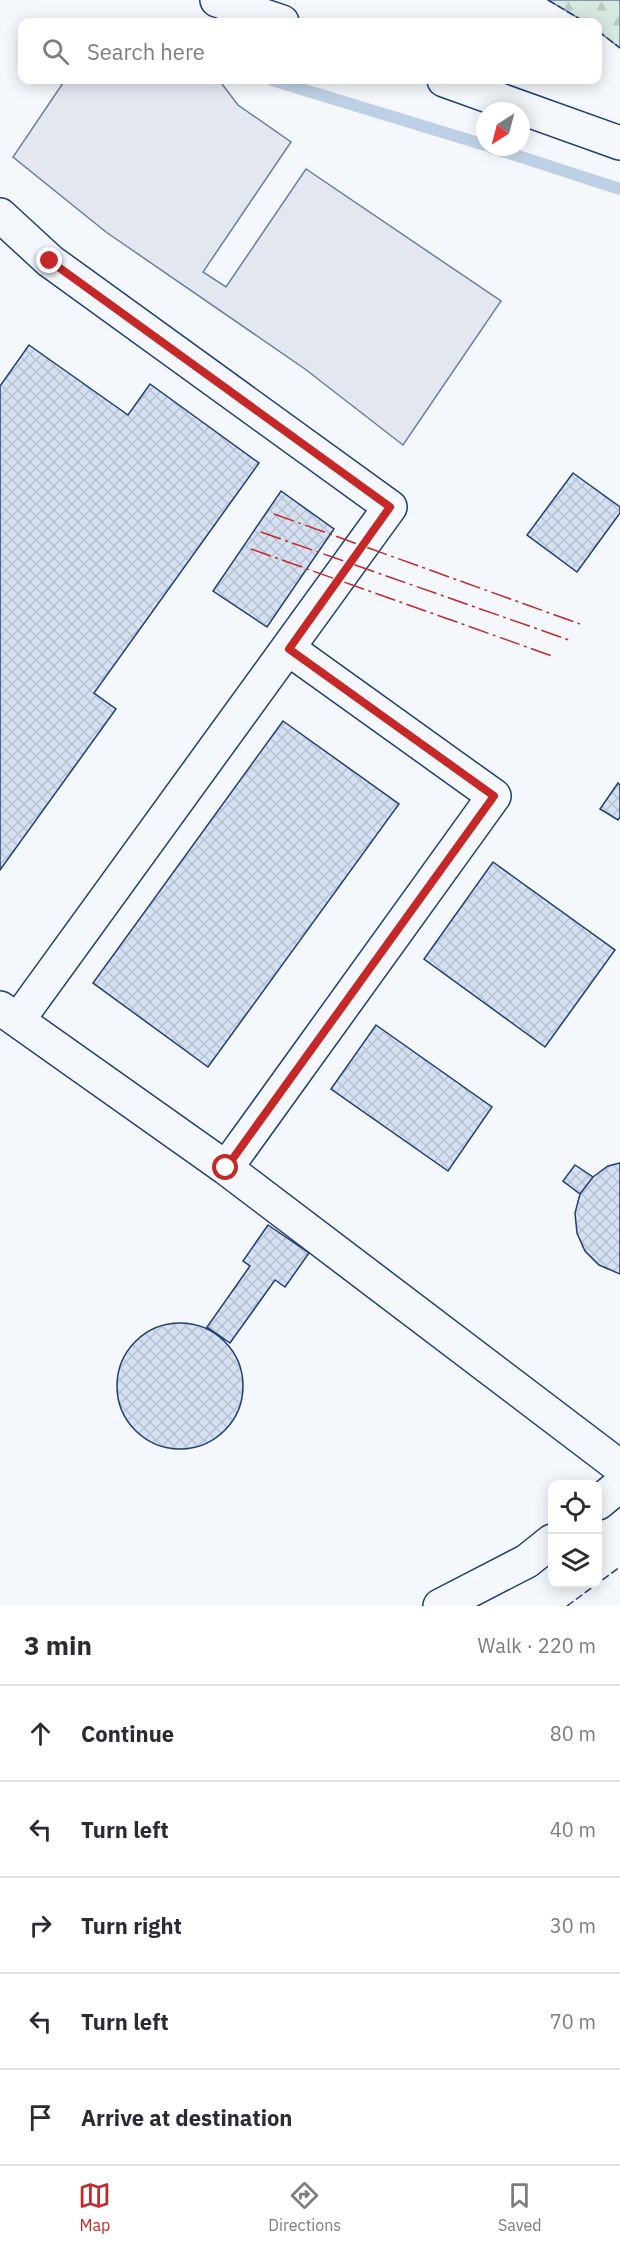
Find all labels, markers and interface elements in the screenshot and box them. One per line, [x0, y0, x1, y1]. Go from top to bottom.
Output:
search box [18, 18, 602, 84]
icon: search [39, 35, 72, 68]
text: Search here [87, 37, 205, 66]
north arrow [476, 102, 530, 156]
route end [36, 247, 62, 273]
route start [212, 1154, 238, 1180]
map controls [548, 1480, 602, 1588]
button: locate [548, 1480, 602, 1534]
button: layers [548, 1534, 602, 1588]
text: 3 min [24, 1628, 92, 1662]
text: Walk · 220 m [478, 1632, 596, 1659]
icon: ahead [24, 1717, 57, 1750]
text: Continue [81, 1719, 174, 1748]
text: 80 m [550, 1720, 596, 1747]
icon: left [24, 1813, 57, 1846]
text: Turn left [81, 1815, 169, 1844]
text: 40 m [550, 1816, 596, 1843]
icon: right [24, 1909, 57, 1942]
text: Turn right [81, 1911, 182, 1940]
text: 30 m [550, 1912, 596, 1939]
icon: left [24, 2005, 57, 2038]
text: Turn left [81, 2007, 169, 2036]
text: 70 m [550, 2008, 596, 2035]
icon: arrive [24, 2101, 57, 2134]
text: Arrive at destination [81, 2103, 292, 2132]
tab: Map [78, 2179, 111, 2235]
tab: Directions [268, 2179, 341, 2235]
tab: Saved [498, 2179, 542, 2235]

